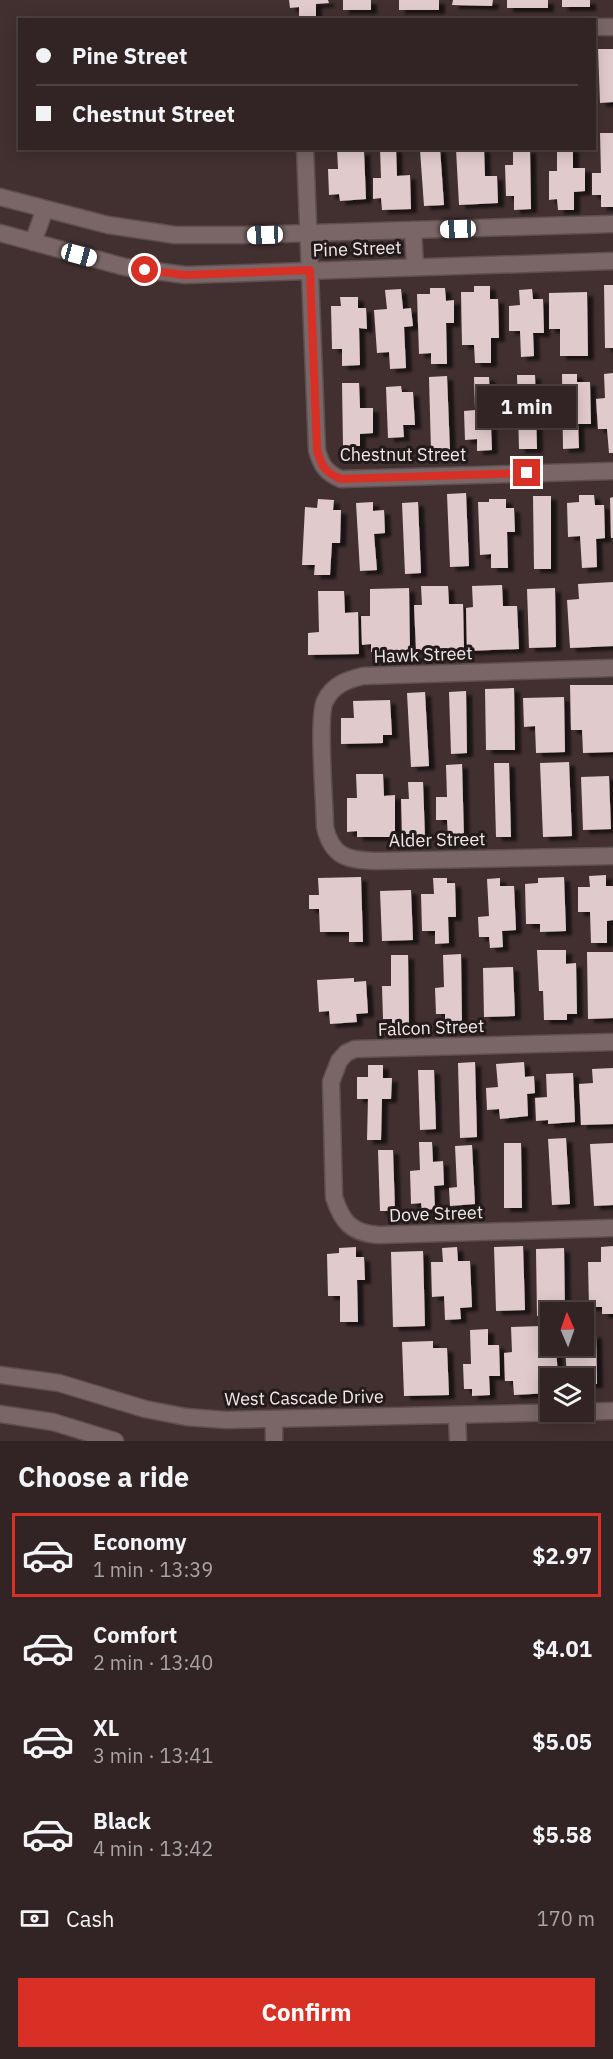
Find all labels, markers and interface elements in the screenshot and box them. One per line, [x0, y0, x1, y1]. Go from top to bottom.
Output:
text: Pine Street [72, 41, 187, 70]
text: Chestnut Street [72, 99, 235, 128]
car [440, 219, 476, 239]
car [247, 225, 283, 245]
street label: Pine Street [312, 235, 402, 262]
car [59, 242, 99, 268]
route start [131, 256, 158, 283]
callout: 1 min [478, 386, 576, 428]
text: 1 min [500, 393, 553, 420]
street label: Chestnut Street [340, 443, 466, 466]
route end [513, 459, 540, 486]
street label: Hawk Street [373, 641, 473, 668]
street label: Alder Street [388, 827, 486, 852]
street label: Falcon Street [377, 1014, 485, 1041]
street label: Dove Street [388, 1200, 483, 1227]
north arrow [540, 1302, 594, 1356]
map controls [540, 1302, 594, 1422]
button: layers [540, 1368, 594, 1422]
street label: West Cascade Drive [224, 1385, 384, 1410]
text: Choose a ride [18, 1459, 189, 1494]
text: Economy [93, 1527, 187, 1556]
icon: car [21, 1528, 75, 1582]
text: $2.97 [532, 1541, 592, 1570]
text: 1 min · 13:39 [93, 1556, 213, 1583]
text: Comfort [93, 1620, 177, 1649]
icon: car [21, 1621, 75, 1675]
text: $4.01 [532, 1634, 592, 1663]
text: 2 min · 13:40 [93, 1649, 213, 1676]
text: XL [93, 1713, 119, 1742]
icon: car [21, 1714, 75, 1768]
text: $5.05 [532, 1727, 592, 1756]
text: 3 min · 13:41 [93, 1742, 213, 1769]
text: Black [93, 1806, 151, 1835]
icon: car [21, 1807, 75, 1861]
text: $5.58 [532, 1820, 592, 1849]
text: 4 min · 13:42 [93, 1835, 213, 1862]
icon: cash [18, 1902, 51, 1935]
text: Cash [66, 1904, 115, 1933]
text: 170 m [537, 1905, 595, 1932]
button: Confirm [18, 1978, 595, 2047]

